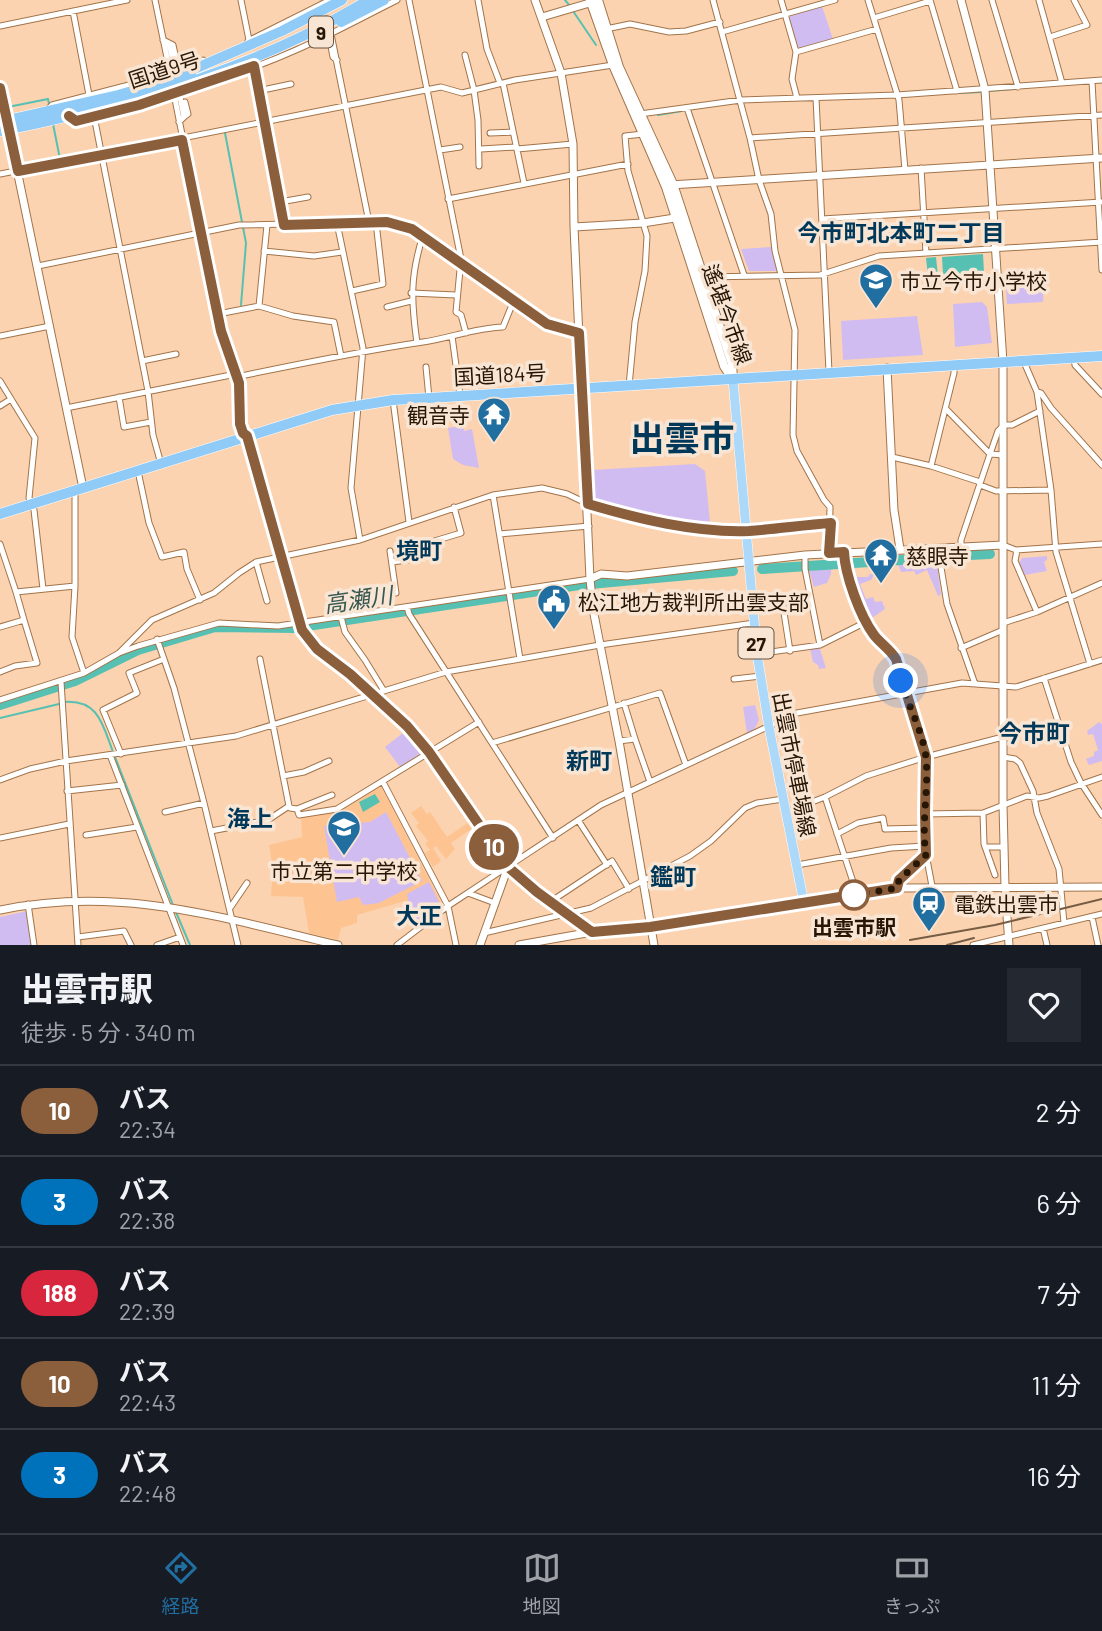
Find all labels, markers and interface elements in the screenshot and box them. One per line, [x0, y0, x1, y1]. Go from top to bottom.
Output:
road number: 9 [309, 16, 333, 48]
street label: 国道9号 [125, 46, 203, 92]
district label: 今市町北本町二丁目 [798, 218, 1005, 246]
street label: 遙堪今市線 [698, 260, 758, 368]
school or university icon: 市立今市小学校 [857, 261, 895, 310]
place label: 市立今市小学校 [900, 268, 1047, 293]
street label: 国道184号 [453, 359, 547, 389]
temple icon: 観音寺 [475, 395, 513, 444]
place label: 観音寺 [407, 402, 470, 427]
district label: 出雲市 [629, 416, 735, 458]
district label: 境町 [396, 536, 442, 564]
temple icon: 慈眼寺 [862, 536, 900, 585]
place label: 慈眼寺 [906, 543, 969, 568]
water label: 高瀬川 [322, 580, 397, 618]
public building icon: 松江地方裁判所出雲支部 [535, 582, 573, 631]
place label: 松江地方裁判所出雲支部 [578, 589, 809, 614]
road number: 27 [738, 628, 774, 658]
your location [883, 663, 918, 698]
street label: 出雲市停車場線 [769, 689, 821, 839]
district label: 今市町 [998, 718, 1070, 747]
district label: 新町 [566, 746, 612, 774]
district label: 海上 [227, 804, 273, 832]
school or university icon: 市立第二中学校 [325, 808, 363, 857]
line badge: 10 [462, 824, 526, 870]
text: 10 [483, 832, 505, 861]
place label: 市立第二中学校 [271, 858, 418, 883]
district label: 鑑町 [650, 862, 696, 890]
marker: 出雲市駅 [839, 880, 869, 910]
station icon: 電鉄出雲市 [910, 884, 948, 933]
place label: 電鉄出雲市 [954, 891, 1059, 916]
district label: 大正 [396, 901, 442, 929]
place label: 出雲市駅 [812, 914, 896, 939]
text: 出雲市駅 [21, 968, 153, 1008]
button: heart [1007, 968, 1081, 1042]
text: 徒歩 · 5 分 · 340 m [21, 1018, 196, 1046]
text: バス [119, 1082, 171, 1113]
text: 10 [48, 1096, 71, 1125]
text: 2 分 [1036, 1096, 1081, 1127]
text: 22:34 [119, 1115, 176, 1143]
text: バス [119, 1173, 171, 1204]
text: 3 [53, 1187, 66, 1216]
text: 6 分 [1036, 1187, 1081, 1218]
text: 22:38 [119, 1206, 175, 1234]
text: バス [119, 1264, 171, 1295]
text: 188 [42, 1278, 77, 1307]
text: 7 分 [1038, 1278, 1081, 1309]
text: 22:39 [119, 1297, 175, 1325]
text: バス [119, 1355, 171, 1386]
text: 10 [48, 1369, 71, 1398]
text: 11 分 [1032, 1369, 1081, 1400]
text: 22:43 [119, 1388, 176, 1416]
text: バス [119, 1446, 171, 1477]
text: 3 [53, 1460, 66, 1489]
text: 16 分 [1027, 1460, 1081, 1491]
text: 22:48 [119, 1479, 176, 1507]
tab: 経路 [162, 1549, 200, 1618]
tab: 地図 [523, 1549, 561, 1618]
tab: きっぷ [884, 1549, 940, 1618]

